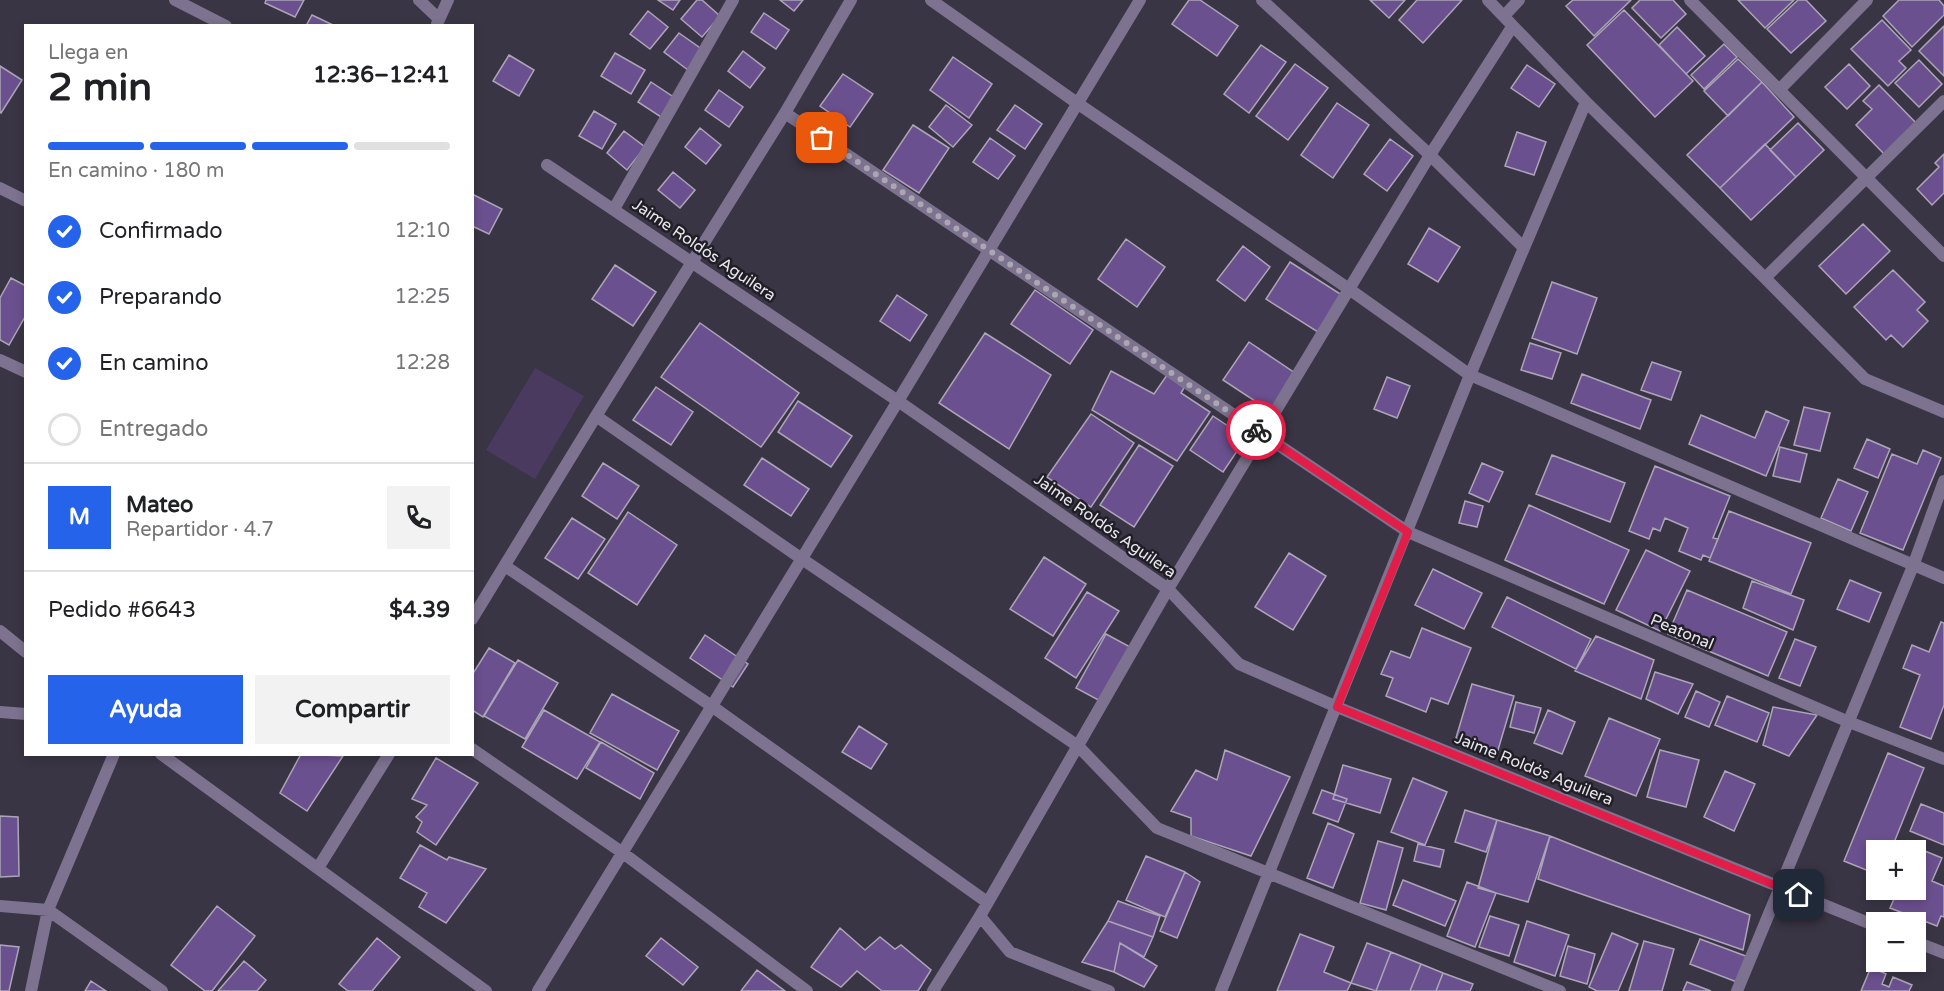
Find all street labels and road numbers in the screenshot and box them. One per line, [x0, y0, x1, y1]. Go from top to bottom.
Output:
street label: Jaime Roldós Aguilera [628, 195, 780, 305]
street label: Jaime Roldós Aguilera [1030, 469, 1180, 583]
street label: Peatonal [1647, 610, 1717, 654]
street label: Jaime Roldós Aguilera [1452, 728, 1616, 810]

